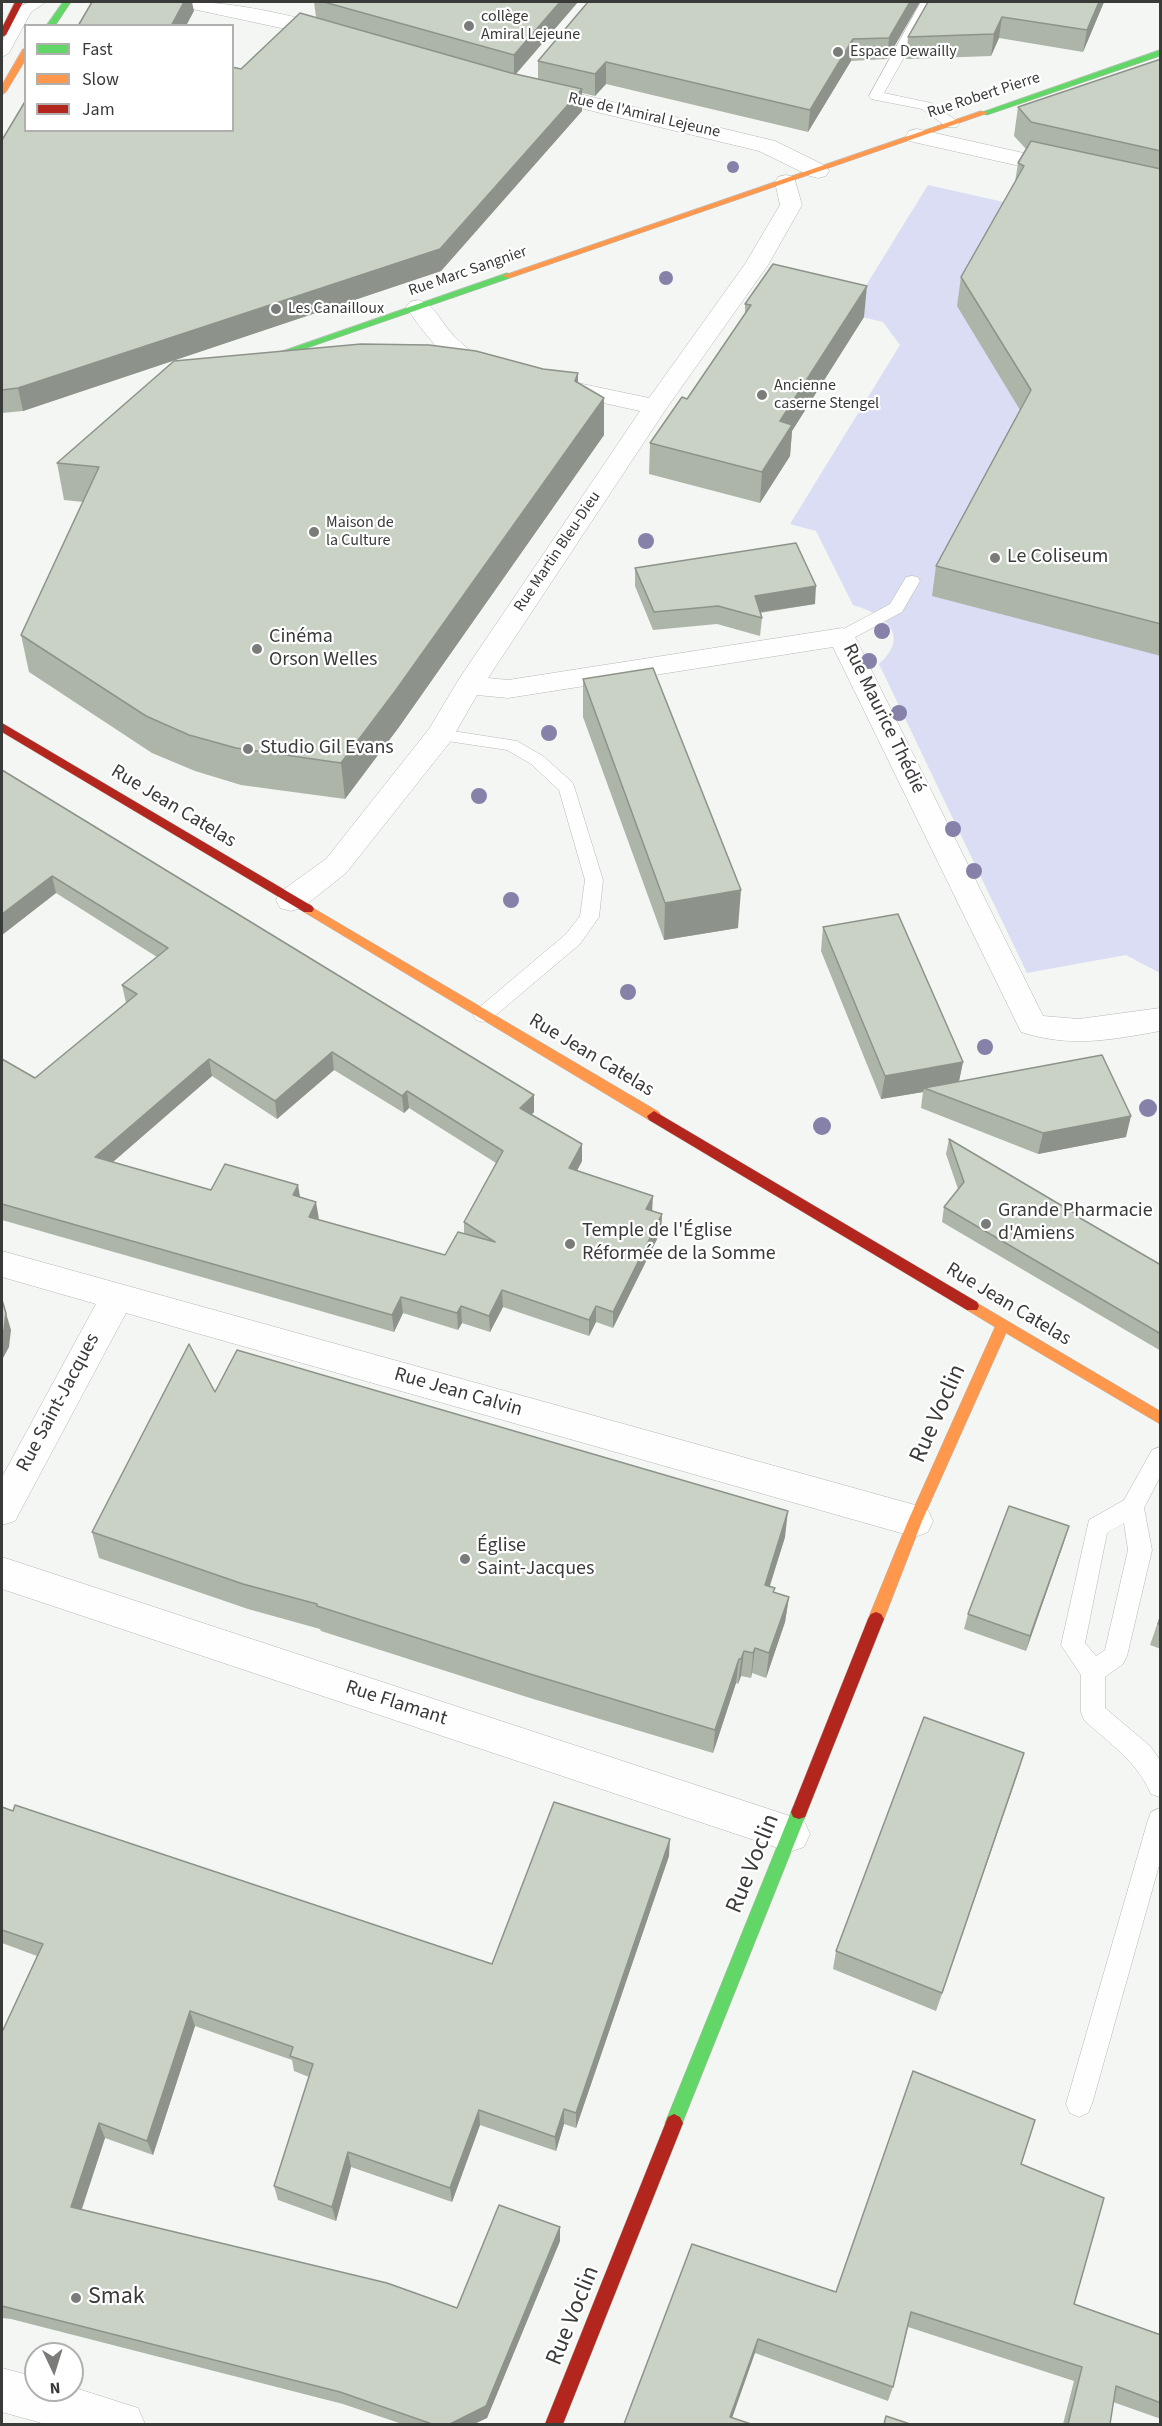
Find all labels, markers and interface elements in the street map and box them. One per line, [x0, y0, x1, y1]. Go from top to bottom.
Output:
place label: collège Amiral Lejeune [481, 7, 580, 45]
marker: collège Amiral Lejeune [462, 19, 476, 33]
legend [24, 24, 234, 132]
text: Fast [82, 37, 113, 62]
place label: Espace Dewailly [850, 42, 957, 62]
marker: Espace Dewailly [831, 45, 845, 59]
text: Slow [82, 67, 119, 92]
street label: Rue Robert Pierre [925, 69, 1043, 123]
street label: Rue de l'Amiral Lejeune [566, 89, 722, 143]
text: Jam [82, 97, 115, 122]
street label: Rue Marc Sangnier [406, 243, 530, 301]
place label: Les Canailloux [288, 299, 384, 319]
marker: Les Canailloux [269, 302, 283, 316]
place label: Ancienne caserne Stengel [774, 376, 879, 414]
marker: Ancienne caserne Stengel [755, 388, 769, 402]
street label: Rue Martin Bleu-Dieu [511, 488, 605, 616]
place label: Maison de la Culture [326, 513, 394, 551]
marker: Maison de la Culture [307, 525, 321, 539]
place label: Le Coliseum [1007, 546, 1108, 570]
marker: Le Coliseum [988, 551, 1002, 565]
place label: Cinéma Orson Welles [269, 626, 377, 673]
street label: Rue Maurice Thédié [836, 640, 930, 798]
marker: Cinéma Orson Welles [250, 642, 264, 656]
place label: Studio Gil Evans [260, 737, 394, 761]
marker: Studio Gil Evans [241, 742, 255, 756]
street label: Rue Jean Catelas [106, 760, 240, 854]
street label: Rue Jean Catelas [524, 1009, 658, 1103]
place label: Grande Pharmacie d'Amiens [998, 1200, 1153, 1247]
marker: Grande Pharmacie d'Amiens [979, 1217, 993, 1231]
place label: Temple de l'Église Réformée de la Somme [582, 1220, 776, 1267]
marker: Temple de l'Église Réformée de la Somme [563, 1237, 577, 1251]
street label: Rue Jean Catelas [941, 1258, 1075, 1352]
street label: Rue Saint-Jacques [12, 1330, 106, 1476]
street label: Rue Voclin [905, 1360, 973, 1468]
street label: Rue Jean Calvin [391, 1363, 525, 1423]
place label: Église Saint-Jacques [477, 1535, 594, 1582]
marker: Église Saint-Jacques [458, 1552, 472, 1566]
street label: Rue Flamant [342, 1676, 450, 1732]
street label: Rue Voclin [721, 1810, 787, 1918]
street label: Rue Voclin [541, 2262, 607, 2370]
place label: Smak [88, 2284, 145, 2312]
marker: Smak [69, 2291, 83, 2305]
north arrow [24, 2342, 84, 2402]
text: N [49, 2377, 61, 2399]

